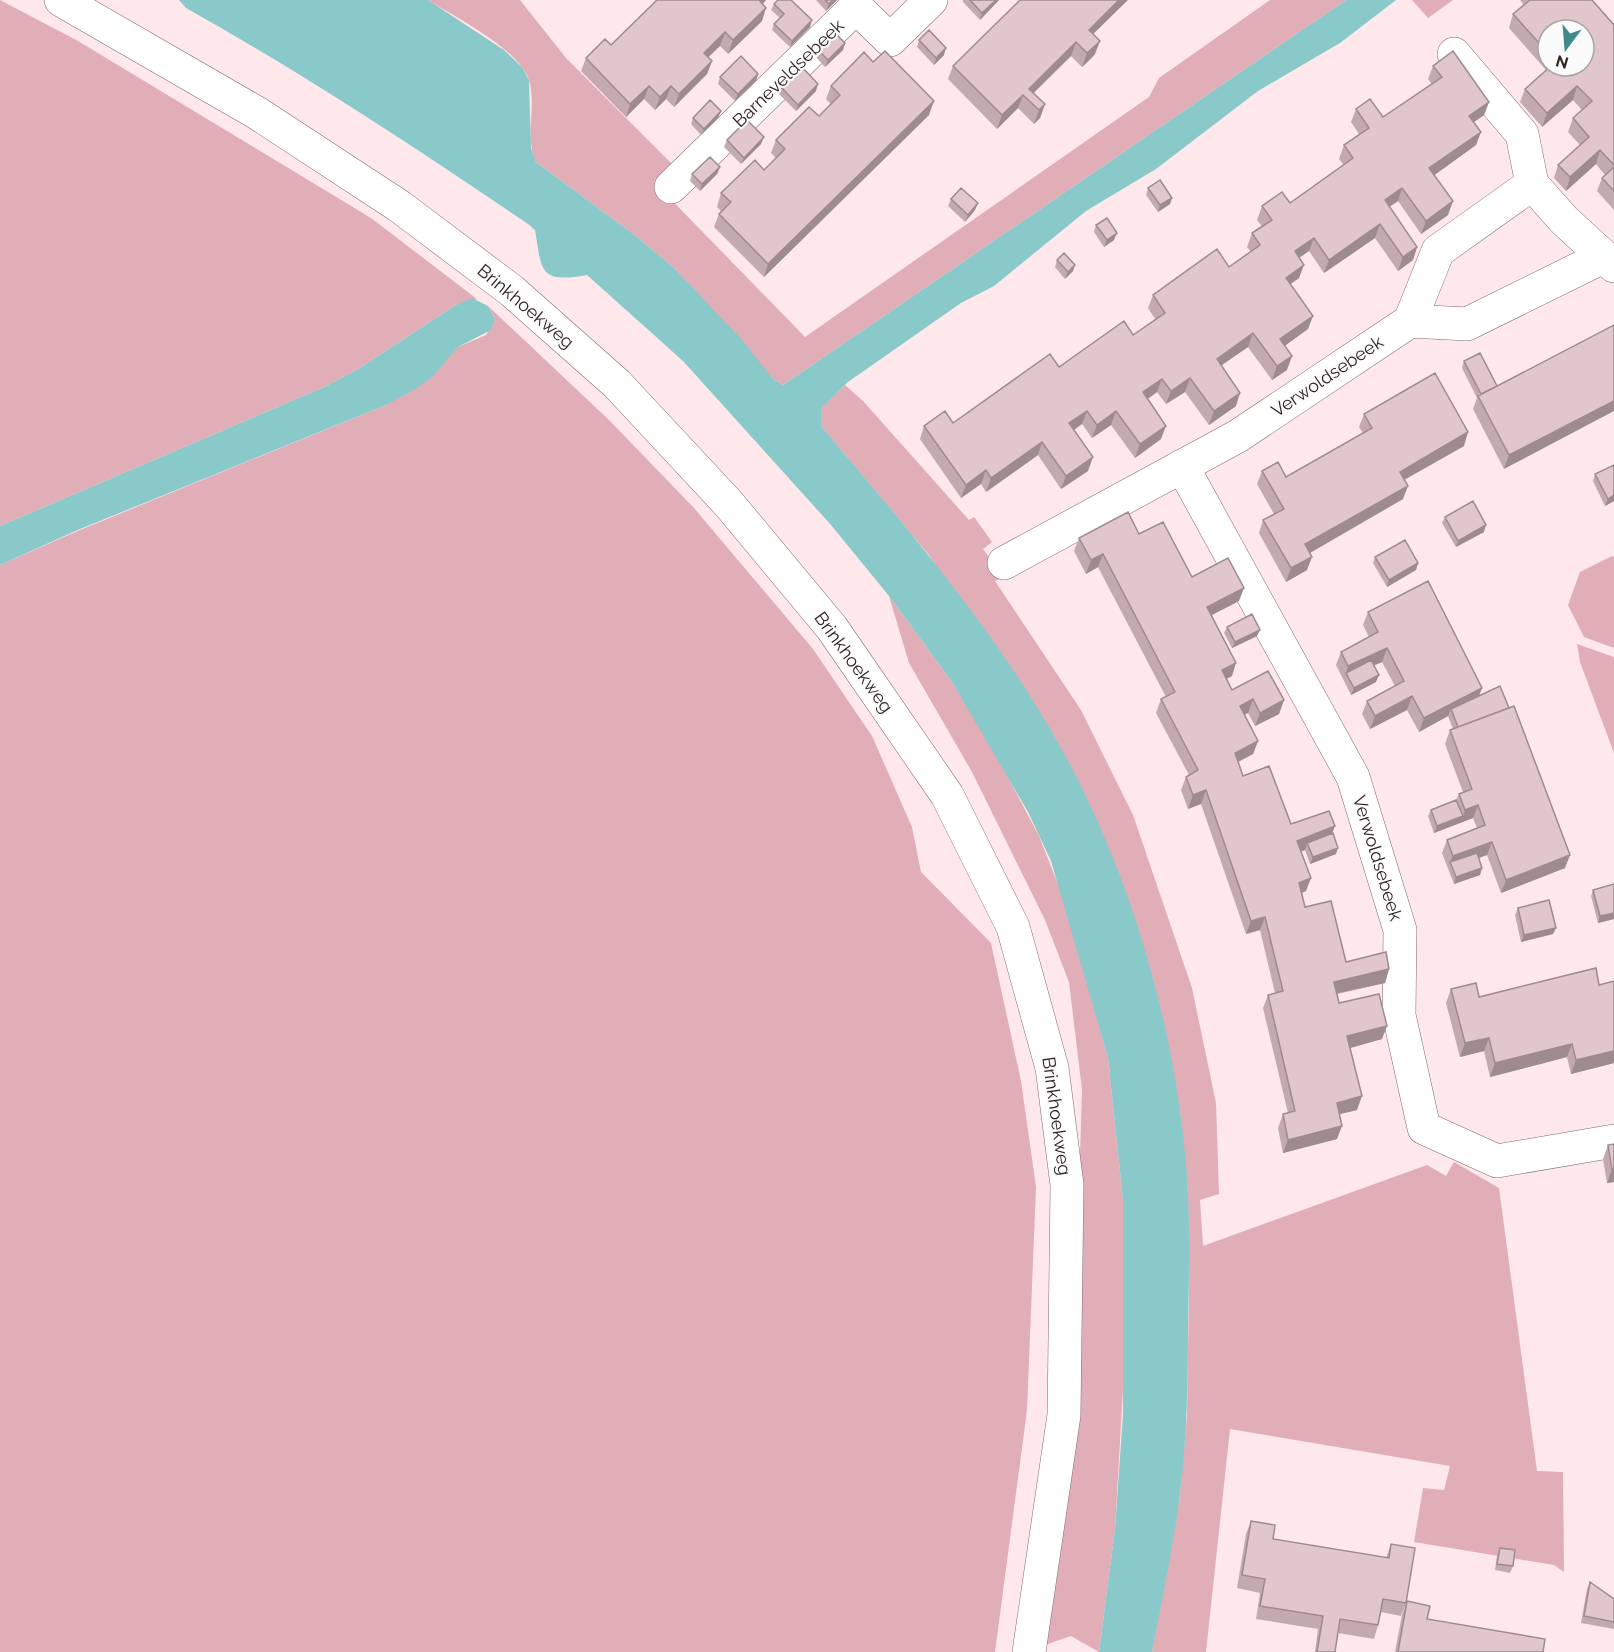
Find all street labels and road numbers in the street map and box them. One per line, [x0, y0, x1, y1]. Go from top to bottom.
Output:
street label: Barneveldsebeek [728, 14, 848, 131]
street label: Brinkhoekweg [473, 260, 579, 352]
street label: Verwoldsebeek [1267, 331, 1387, 421]
street label: Brinkhoekweg [810, 607, 898, 717]
street label: Verwoldsebeek [1349, 793, 1407, 924]
street label: Brinkhoekweg [1038, 1055, 1076, 1177]

